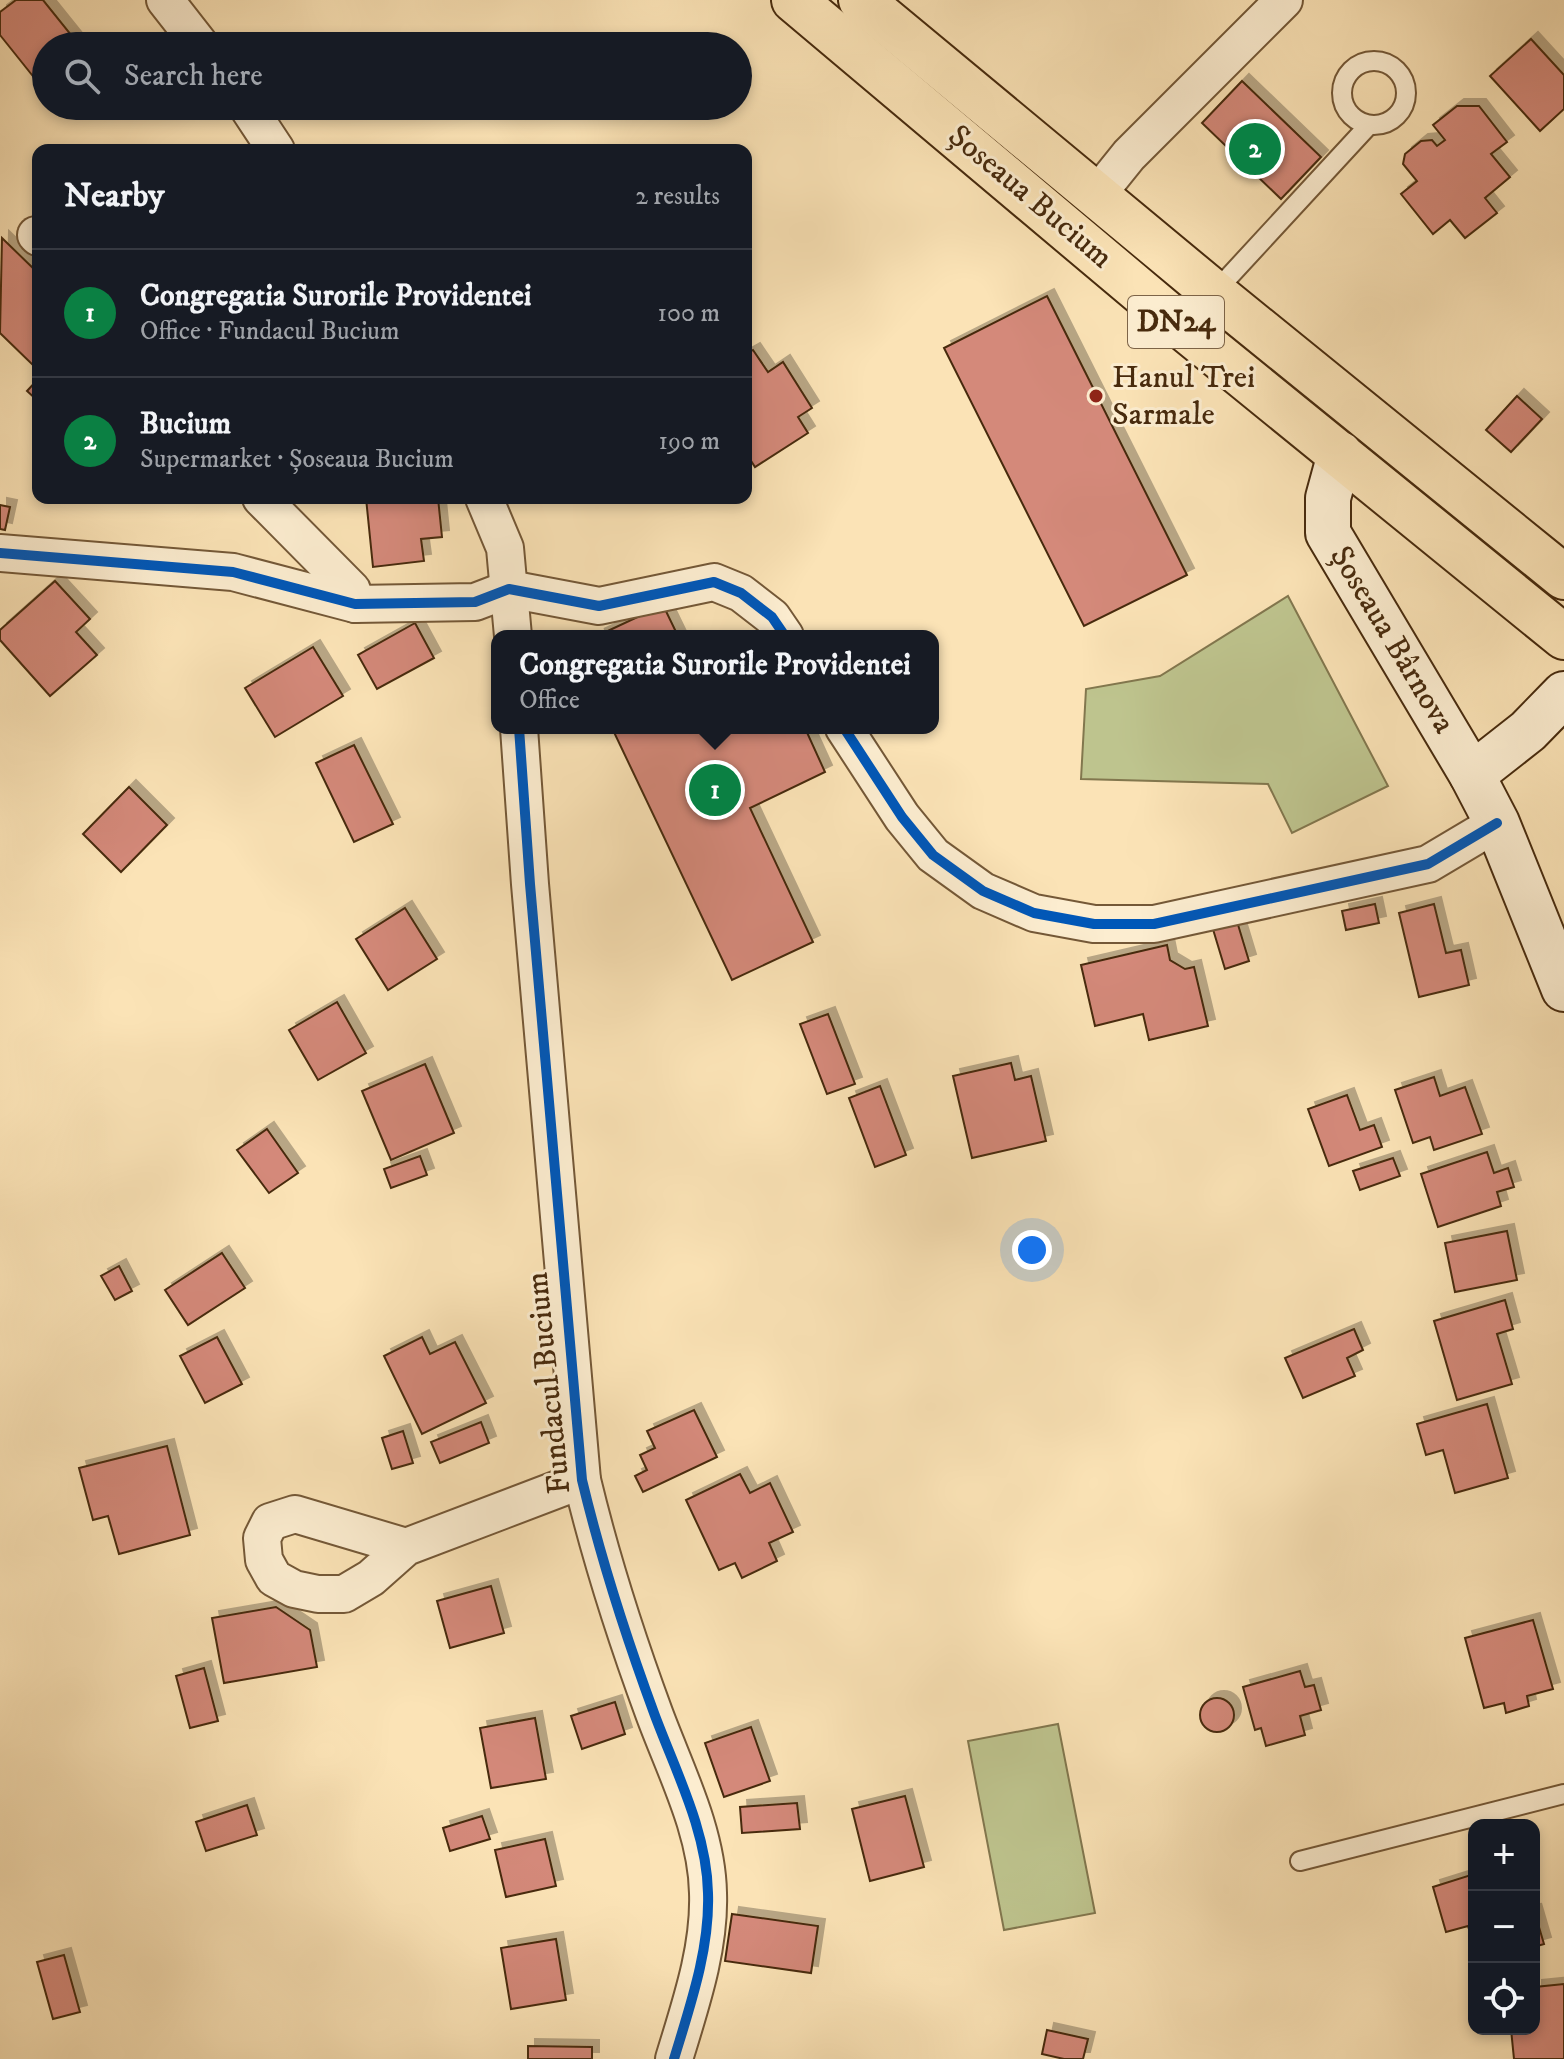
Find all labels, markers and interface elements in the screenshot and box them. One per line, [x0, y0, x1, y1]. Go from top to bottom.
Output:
search box [32, 32, 752, 120]
icon: search [60, 54, 104, 98]
text: Search here [124, 58, 263, 95]
street label: Șoseaua Bucium [939, 116, 1121, 278]
pin: 2 [1229, 119, 1281, 179]
text: Nearby [64, 175, 165, 217]
text: 2 results [635, 180, 720, 213]
text: Congregatia Surorile Providentei [140, 278, 532, 315]
road number: DN24 [1128, 296, 1224, 348]
text: 1 [85, 297, 95, 330]
text: 100 m [657, 297, 720, 330]
text: Office · Fundacul Bucium [140, 315, 399, 348]
place label: Hanul Trei Sarmale [1112, 358, 1255, 435]
marker: Hanul Trei Sarmale [1087, 387, 1105, 405]
text: Bucium [140, 406, 231, 443]
text: 2 [84, 425, 96, 458]
text: 190 m [658, 425, 720, 458]
text: Supermarket · Șoseaua Bucium [140, 443, 454, 476]
street label: Șoseaua Bârnova [1320, 539, 1464, 741]
popup [491, 630, 939, 734]
text: Congregatia Surorile Providentei [519, 647, 911, 684]
text: Office [519, 684, 580, 717]
pin: 1 [689, 760, 741, 820]
your location [1012, 1230, 1052, 1270]
street label: Fundacul Bucium [517, 1270, 581, 1496]
map controls [1468, 1819, 1540, 2035]
button: + [1468, 1819, 1540, 1891]
button: − [1468, 1891, 1540, 1963]
button: locate [1468, 1963, 1540, 2035]

